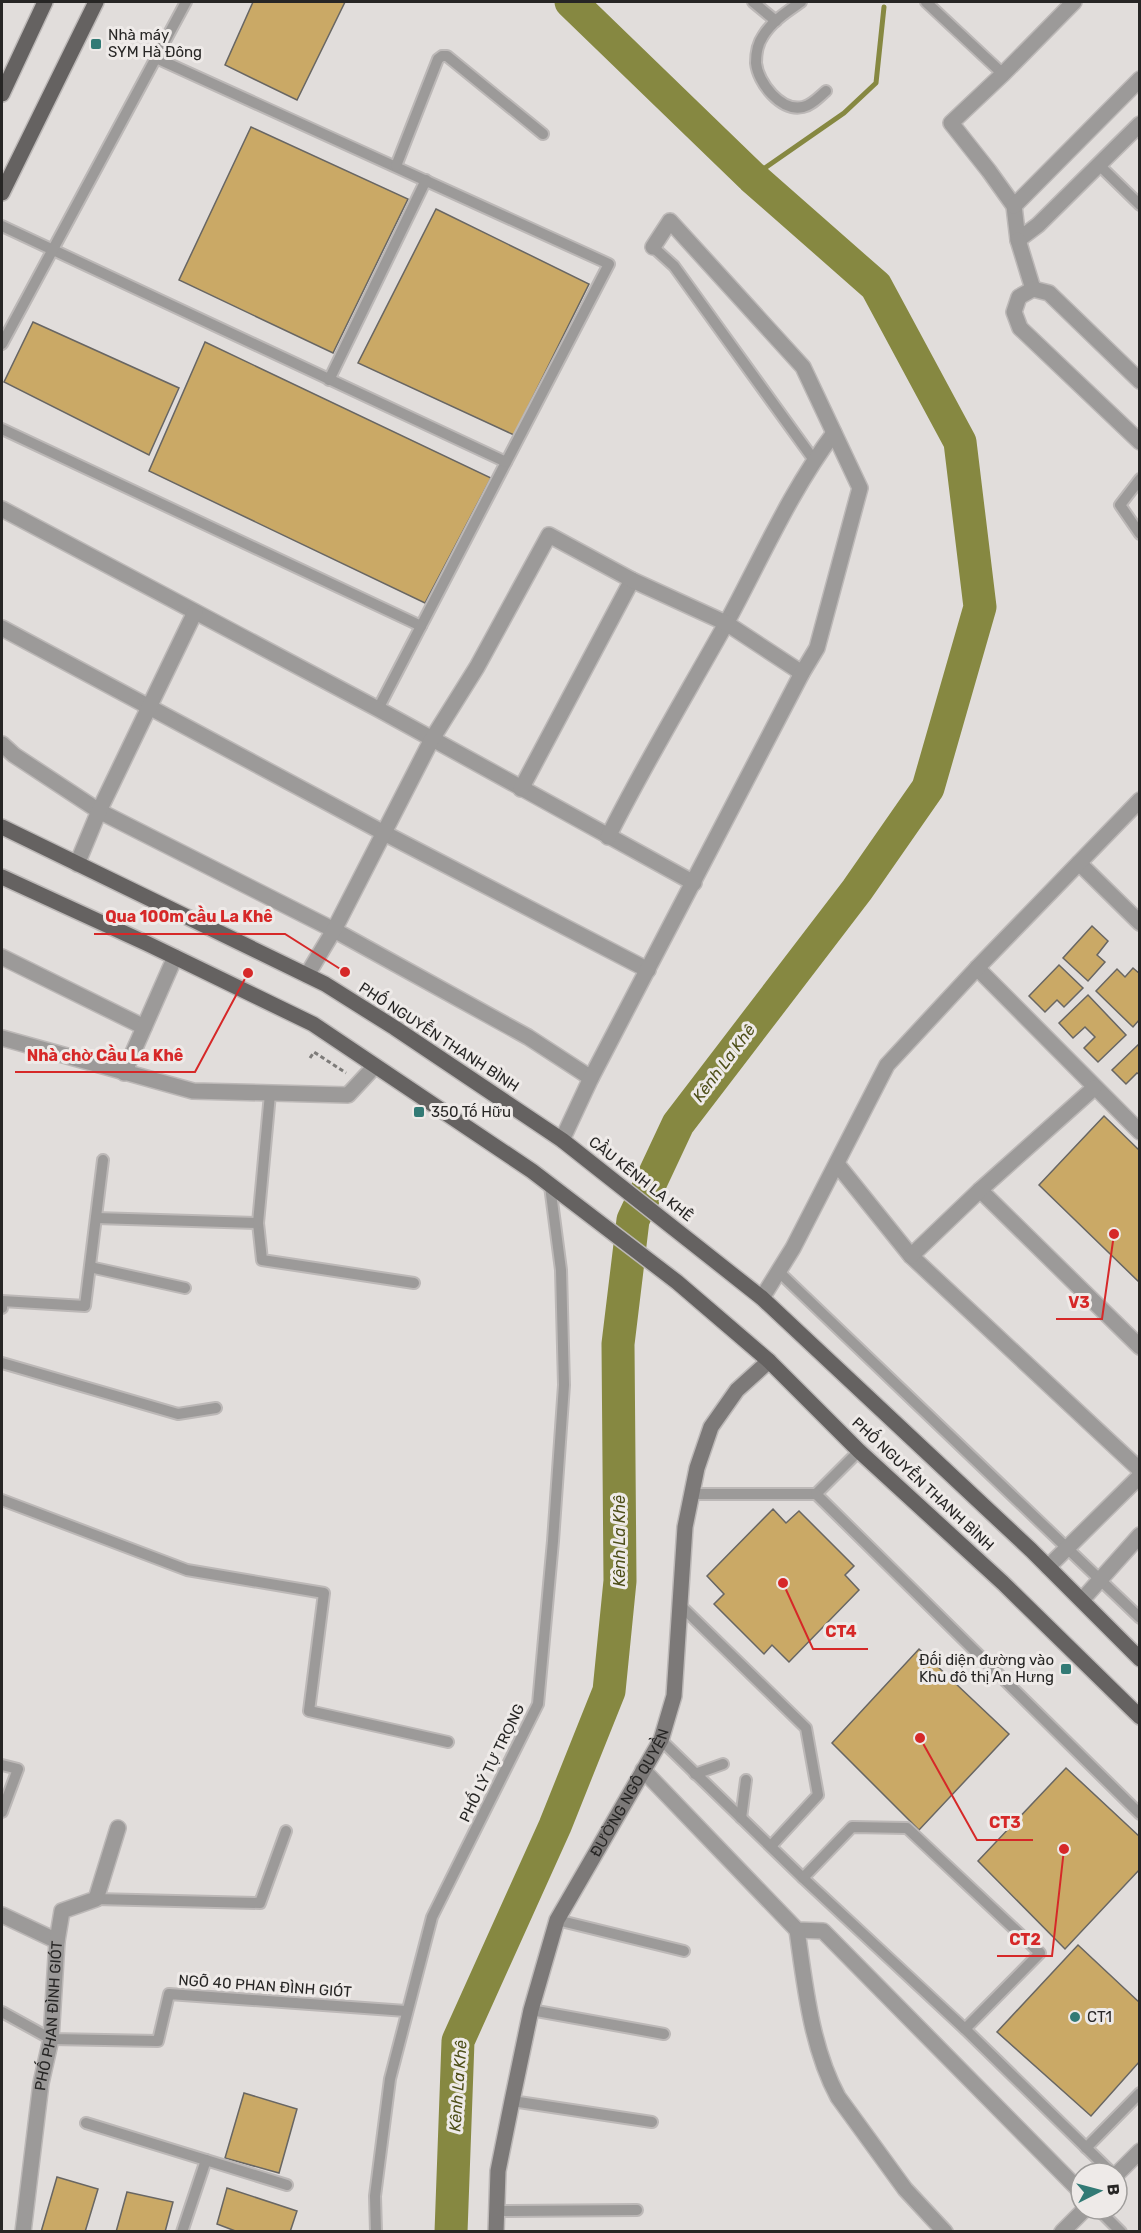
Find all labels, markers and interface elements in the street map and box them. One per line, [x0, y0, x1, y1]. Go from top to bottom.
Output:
place label: Nhà máy SYM Hà Đông [108, 26, 202, 61]
marker: Nhà máy SYM Hà Đông [89, 37, 103, 51]
callout: Qua 100m cầu La Khê [94, 900, 285, 934]
text: Qua 100m cầu La Khê [105, 905, 273, 926]
street label: PHỐ NGUYỄN THANH BÌNH [356, 977, 523, 1096]
water label: Kênh La Khê [689, 1021, 759, 1105]
callout: Nhà chờ Cầu La Khê [15, 1038, 195, 1072]
text: Nhà chờ Cầu La Khê [27, 1044, 183, 1065]
place label: 350 Tố Hữu [431, 1103, 511, 1121]
marker: 350 Tố Hữu [412, 1105, 426, 1119]
street label: CẦU KÊNH LA KHÊ [585, 1131, 698, 1225]
callout: V3 [1056, 1285, 1102, 1319]
text: V3 [1068, 1293, 1090, 1312]
street label: PHỐ NGUYỄN THANH BÌNH [848, 1412, 999, 1554]
water label: Kênh La Khê [610, 1495, 629, 1587]
callout: CT4 [813, 1615, 868, 1649]
text: CT4 [825, 1622, 857, 1641]
place label: Đối diện đường vào Khu đô thị An Hưng [919, 1651, 1054, 1686]
marker: Đối diện đường vào Khu đô thị An Hưng [1059, 1662, 1073, 1676]
street label: PHỐ LÝ TỰ TRỌNG [454, 1700, 528, 1825]
street label: ĐƯỜNG NGÔ QUYỀN [586, 1726, 673, 1860]
callout: CT3 [977, 1806, 1033, 1840]
text: CT3 [989, 1813, 1021, 1832]
callout: CT2 [997, 1922, 1052, 1956]
text: CT2 [1009, 1930, 1041, 1949]
street label: PHỐ PHAN ĐÌNH GIÓT [31, 1940, 66, 2092]
street label: NGÕ 40 PHAN ĐÌNH GIÓT [178, 1971, 353, 2001]
place label: CT1 [1087, 2008, 1112, 2026]
marker: CT1 [1068, 2010, 1082, 2024]
water label: Kênh La Khê [445, 2040, 471, 2132]
north arrow [1069, 2161, 1129, 2221]
text: B [1103, 2183, 1123, 2196]

